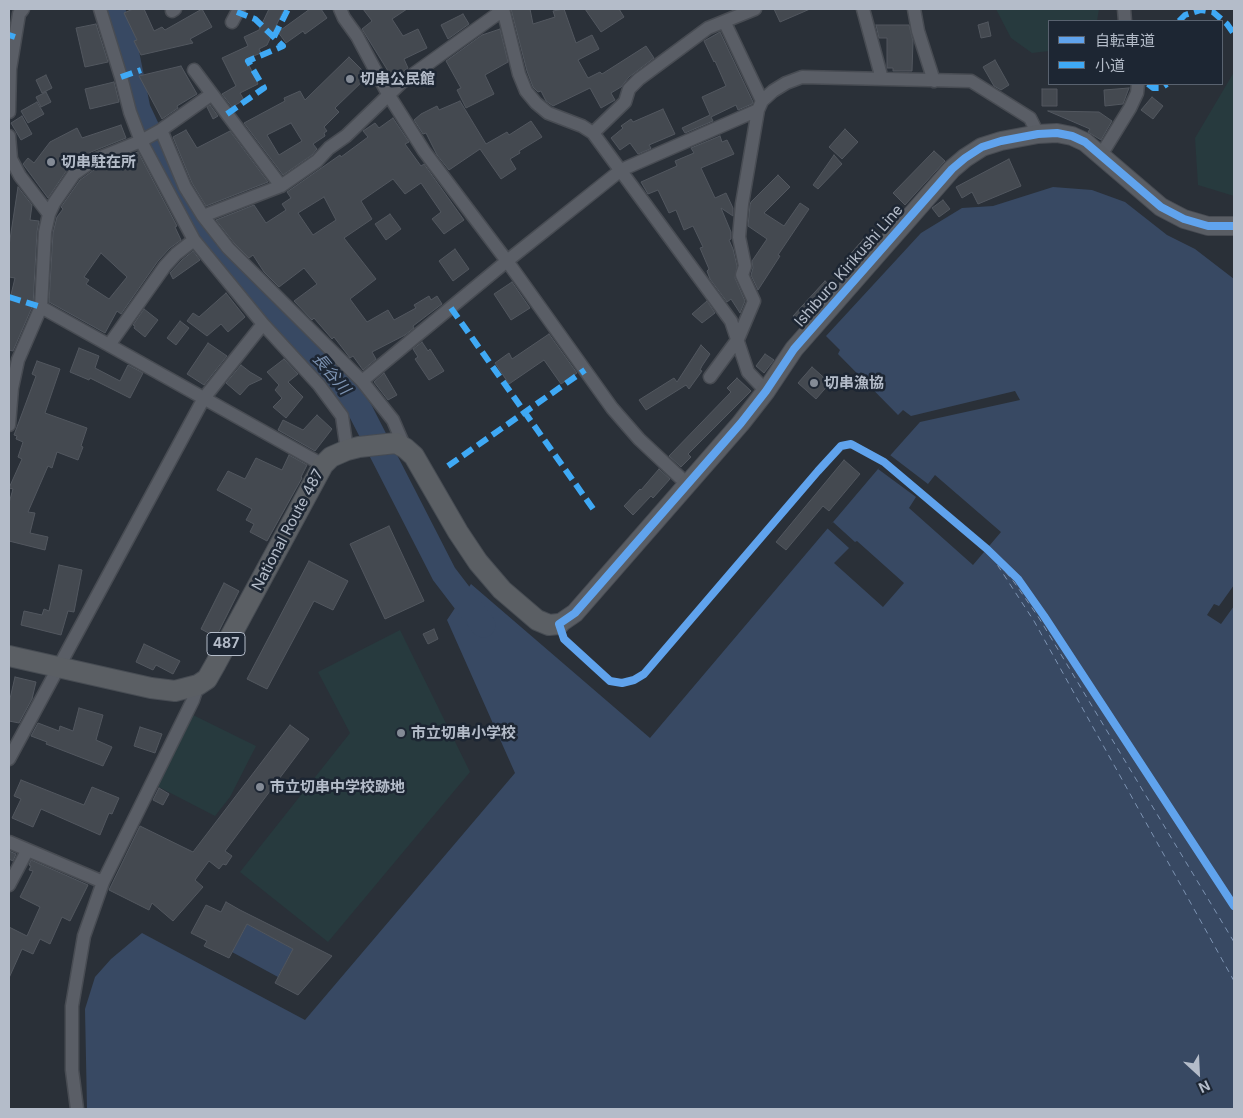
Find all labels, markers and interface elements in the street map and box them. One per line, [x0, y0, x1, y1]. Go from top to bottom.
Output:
legend [1048, 20, 1223, 85]
text: 自転車道 [1095, 31, 1155, 50]
text: 小道 [1095, 56, 1125, 75]
place label: 切串公民館 [360, 70, 435, 88]
marker: 切串公民館 [344, 73, 356, 85]
place label: 切串駐在所 [61, 153, 136, 171]
marker: 切串駐在所 [45, 156, 57, 168]
street label: Ishiburo Kirikushi Line [791, 201, 907, 331]
water label: 長谷川 [308, 349, 354, 399]
place label: 切串漁協 [824, 374, 884, 392]
marker: 切串漁協 [808, 377, 820, 389]
street label: National Route 487 [248, 466, 328, 594]
road number: 487 [207, 633, 245, 656]
place label: 市立切串小学校 [411, 724, 516, 742]
marker: 市立切串小学校 [395, 727, 407, 739]
place label: 市立切串中学校跡地 [270, 778, 405, 796]
marker: 市立切串中学校跡地 [254, 781, 266, 793]
north arrow [1173, 1048, 1223, 1098]
text: N [1196, 1077, 1213, 1097]

